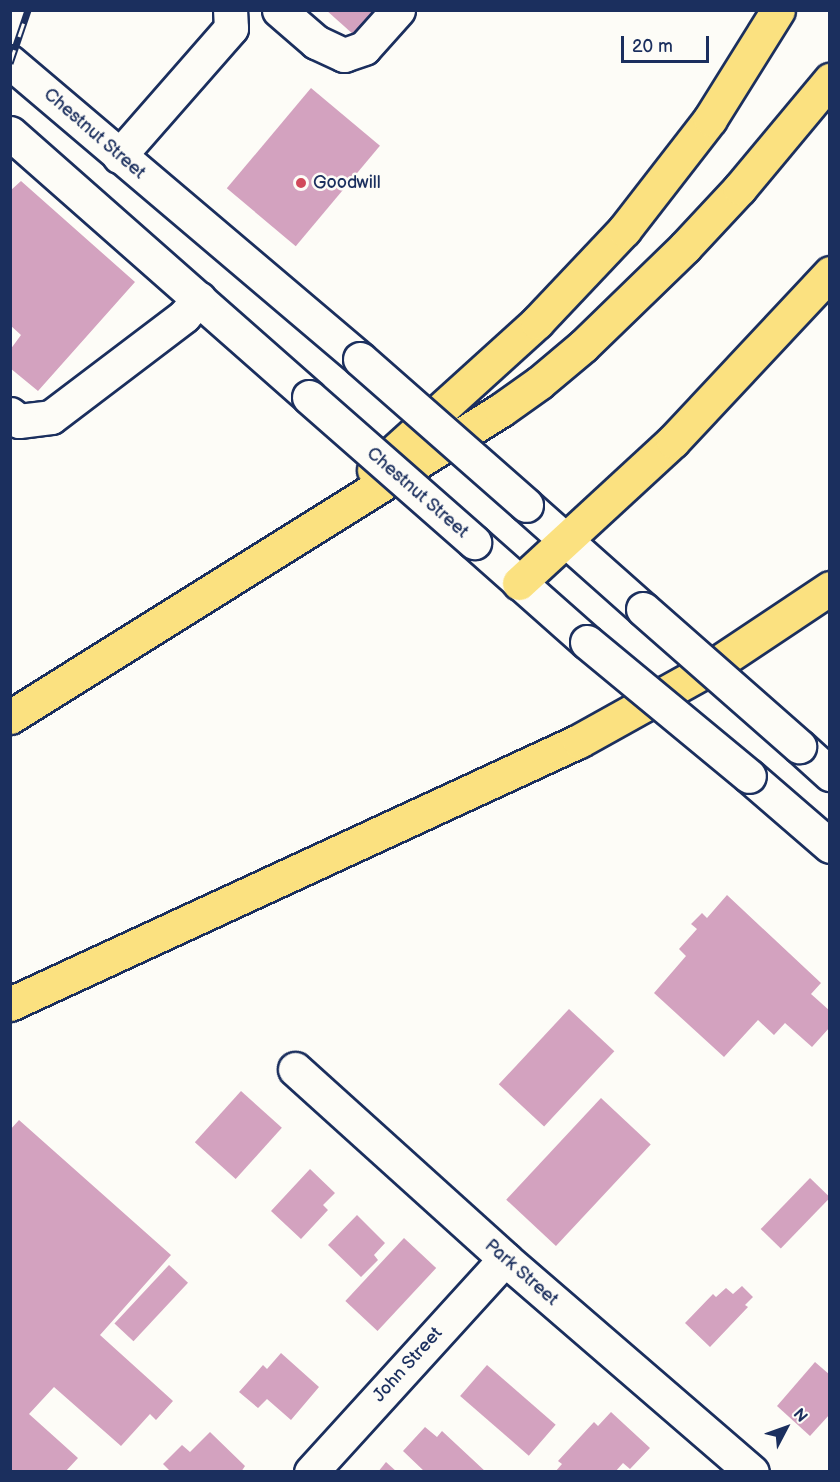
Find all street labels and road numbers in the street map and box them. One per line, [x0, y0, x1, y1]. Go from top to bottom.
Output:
street label: Chestnut Street [39, 84, 149, 184]
street label: Chestnut Street [362, 443, 472, 543]
street label: Park Street [480, 1235, 562, 1311]
street label: John Street [369, 1323, 447, 1407]

